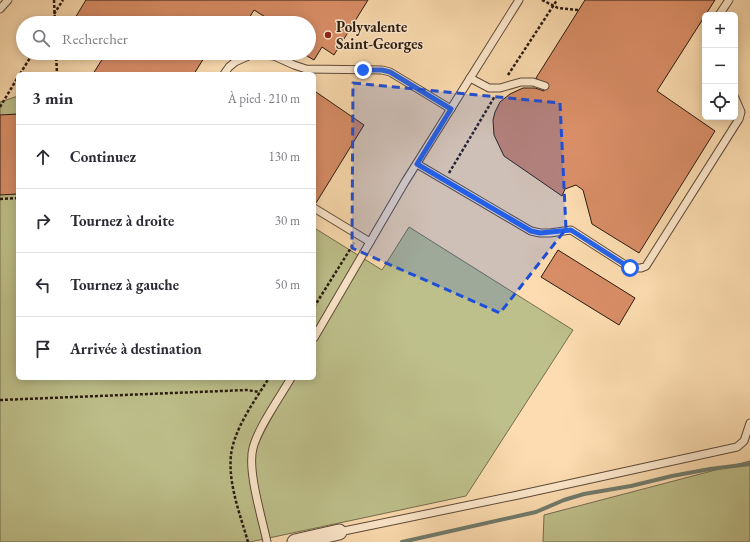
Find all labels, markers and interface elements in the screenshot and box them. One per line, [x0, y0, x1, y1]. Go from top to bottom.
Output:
map controls [702, 12, 738, 120]
button: + [702, 12, 738, 48]
search box [16, 16, 316, 60]
place label: Polyvalente Saint-Georges [336, 17, 423, 53]
icon: search [30, 27, 52, 49]
text: Rechercher [62, 29, 128, 48]
marker: Polyvalente Saint-Georges [323, 30, 333, 40]
button: − [702, 48, 738, 84]
route end [354, 61, 372, 79]
button: locate [702, 84, 738, 120]
text: 3 min [32, 87, 73, 109]
text: À pied · 210 m [228, 90, 300, 107]
icon: ahead [32, 146, 54, 168]
text: Continuez [70, 147, 136, 166]
text: 130 m [269, 148, 300, 165]
icon: right [32, 210, 54, 232]
text: Tournez à droite [70, 211, 174, 230]
text: 30 m [275, 212, 300, 229]
route start [621, 259, 639, 277]
icon: left [32, 274, 54, 296]
text: Tournez à gauche [70, 275, 179, 294]
text: 50 m [275, 276, 300, 293]
icon: arrive [32, 338, 54, 360]
text: Arrivée à destination [70, 339, 202, 358]

